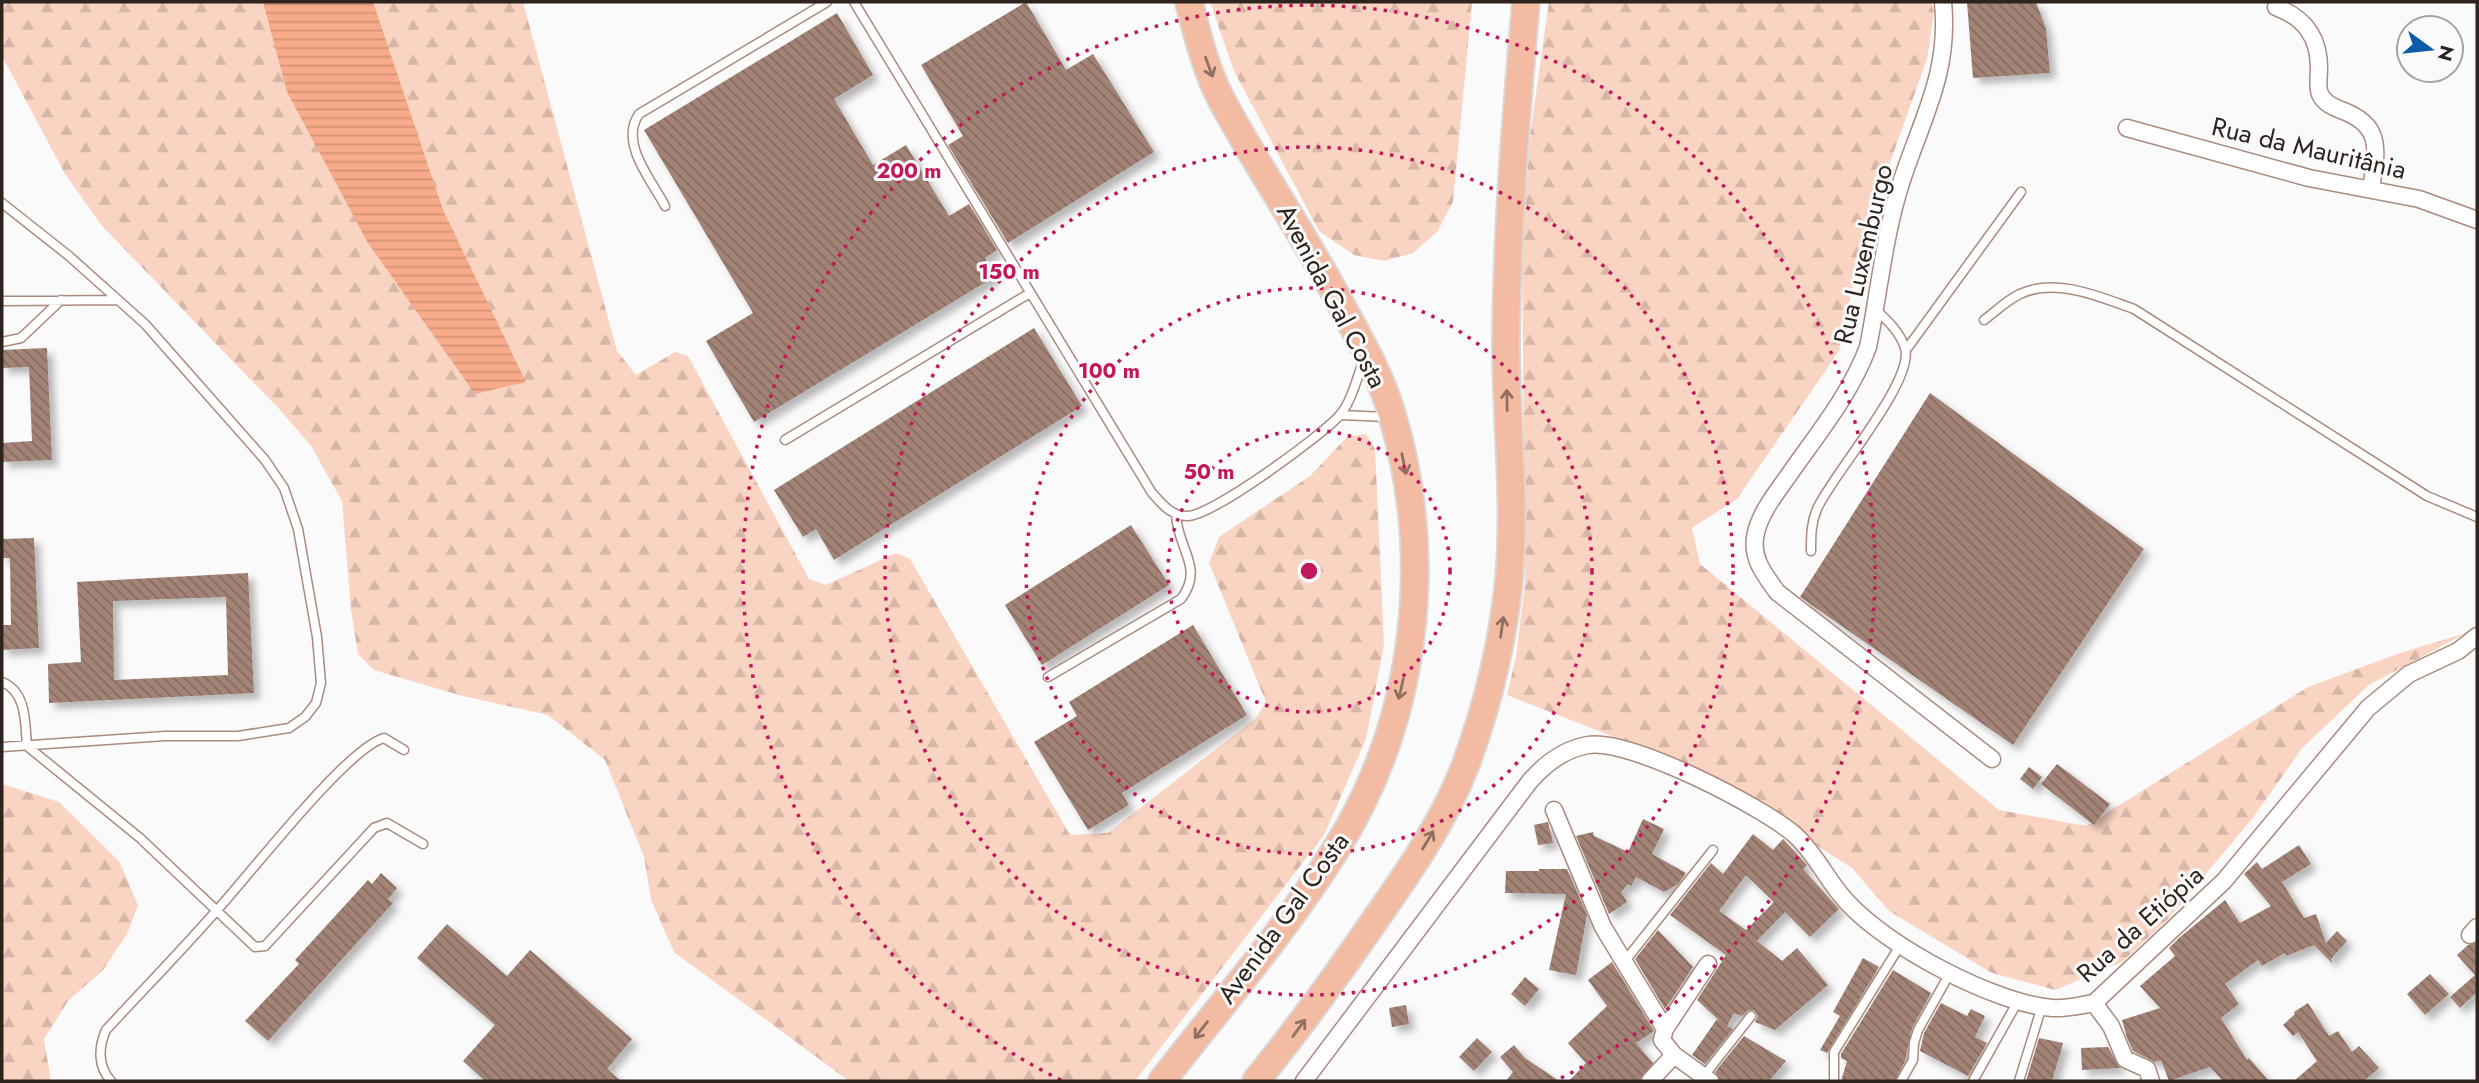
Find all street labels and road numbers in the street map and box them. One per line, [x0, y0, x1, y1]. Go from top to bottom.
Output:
street label: Rua da Mauritânia [2208, 107, 2410, 189]
street label: Rua Luxemburgo [1824, 160, 1902, 348]
street label: Avenida Gal Costa [1267, 197, 1397, 395]
street label: Avenida Gal Costa [1208, 825, 1358, 1011]
street label: Rua da Etiópia [2068, 857, 2212, 991]

